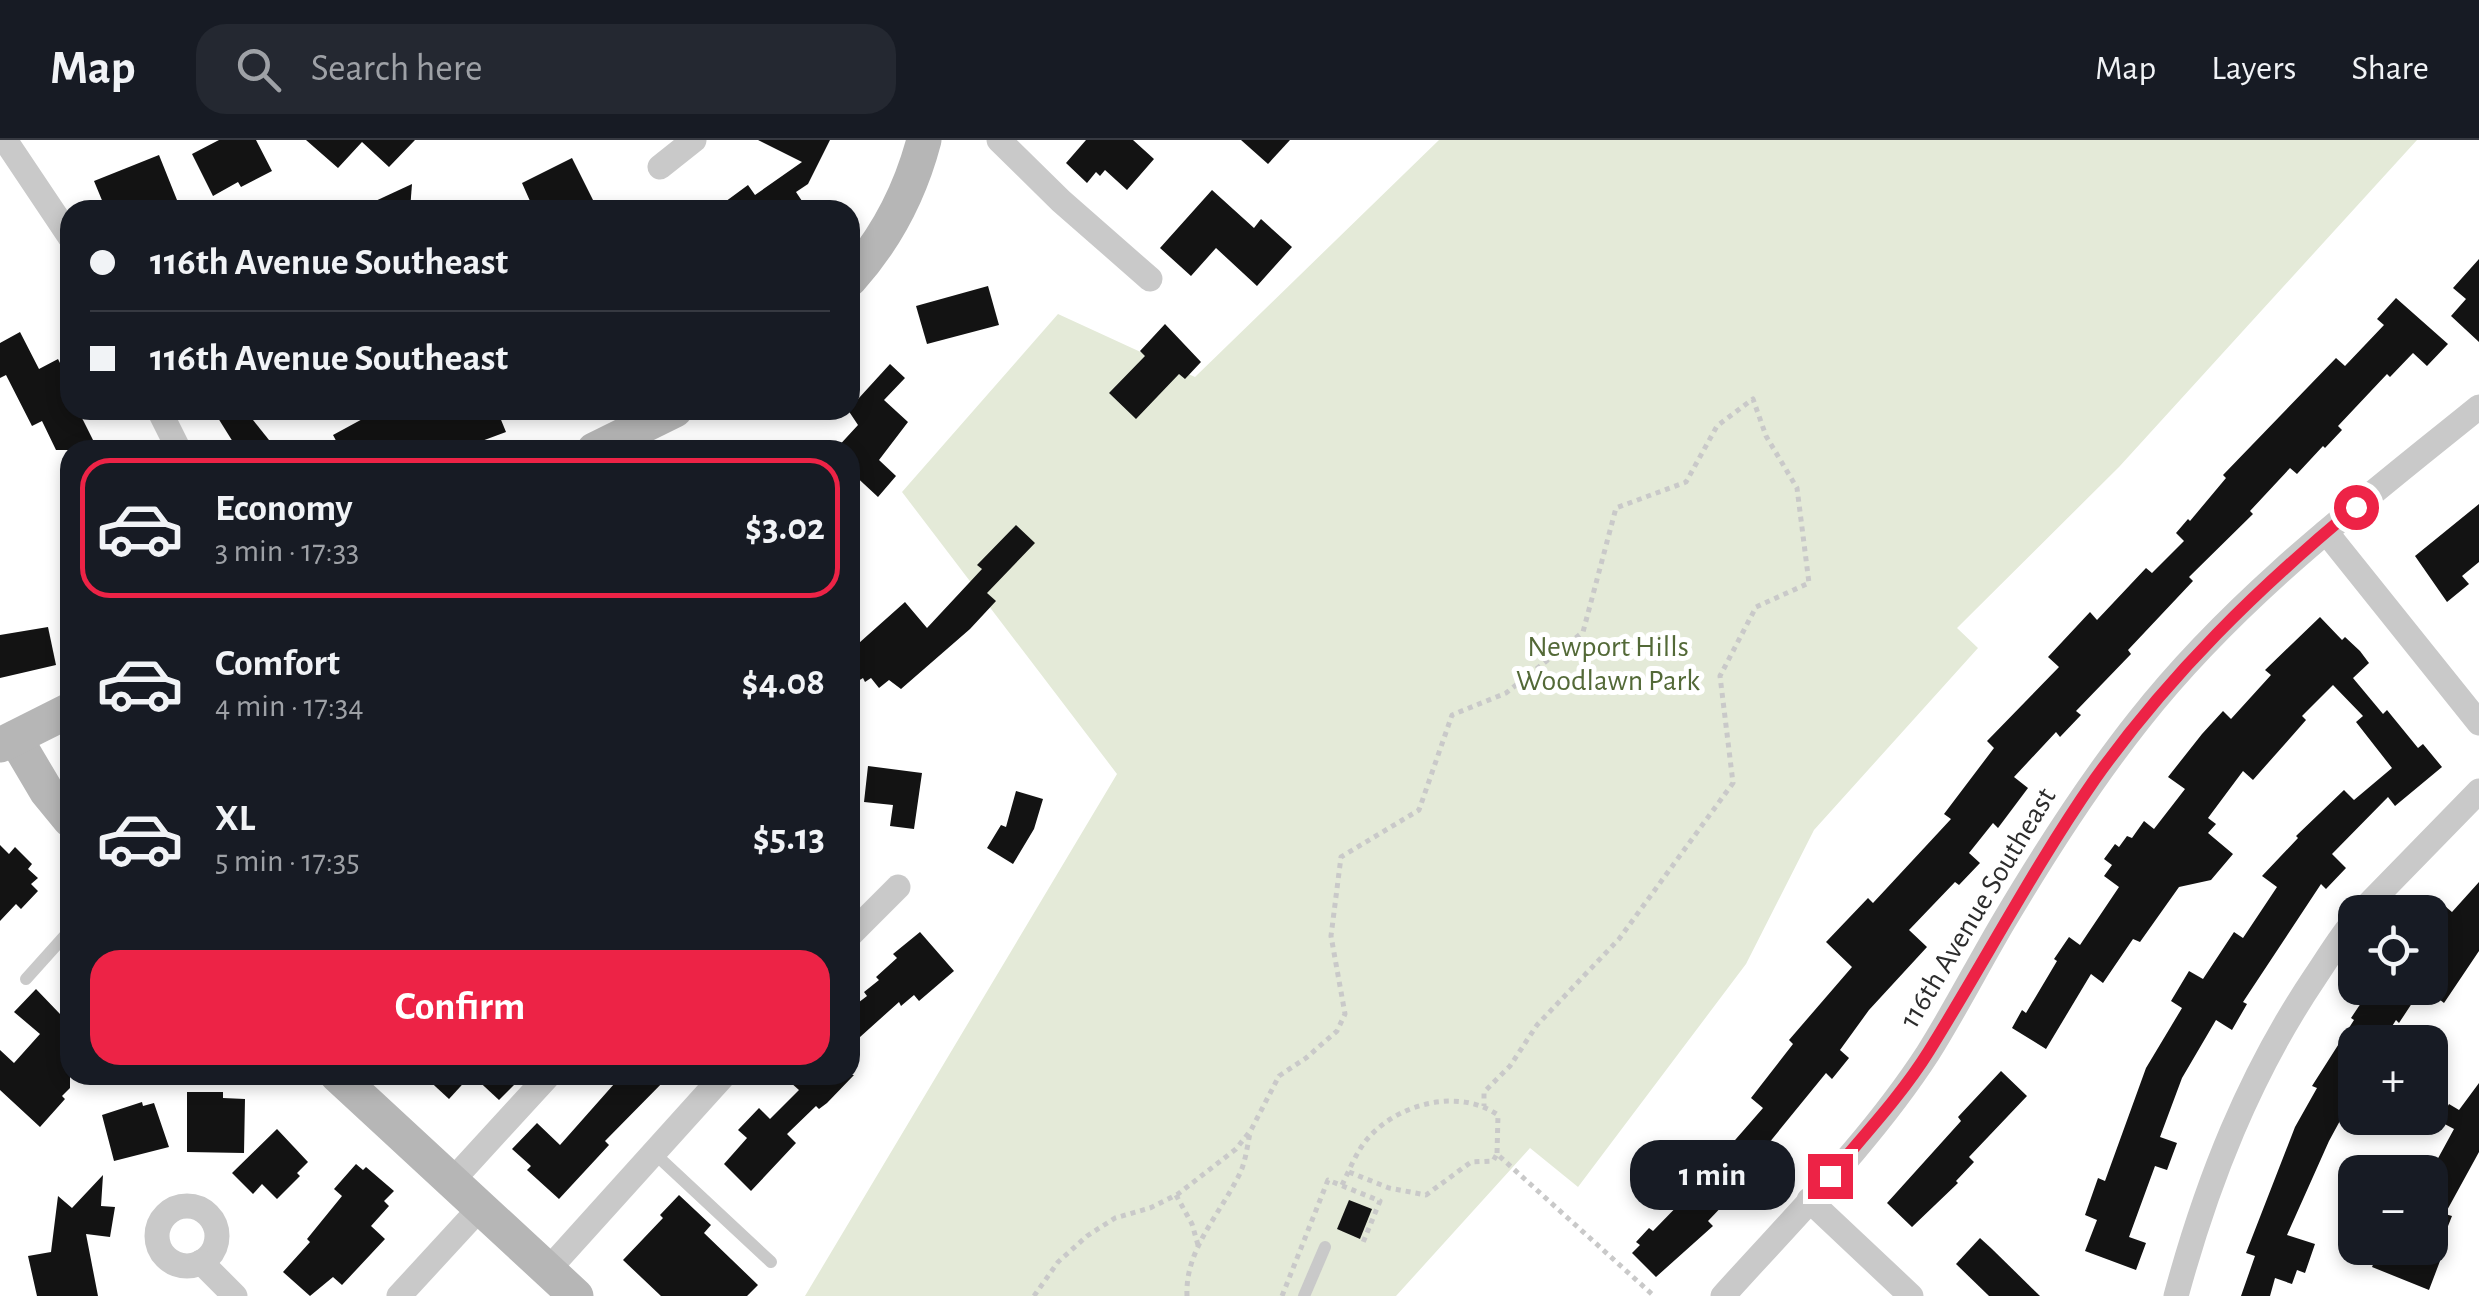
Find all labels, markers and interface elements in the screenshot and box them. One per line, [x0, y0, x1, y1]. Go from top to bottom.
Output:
search box [196, 24, 896, 114]
icon: search [231, 42, 286, 97]
text: Map [50, 45, 136, 93]
text: Search here [311, 50, 483, 88]
text: Map [2095, 51, 2156, 86]
text: Layers [2211, 51, 2296, 86]
text: Share [2351, 51, 2429, 86]
text: 116th Avenue Southeast [150, 244, 508, 282]
text: 116th Avenue Southeast [150, 340, 508, 378]
icon: car [95, 483, 185, 573]
route start [2334, 485, 2379, 530]
text: Economy [215, 490, 353, 528]
text: $3.02 [745, 509, 825, 547]
text: 3 min · 17:33 [215, 535, 359, 567]
park label: Newport Hills Woodlawn Park [1516, 632, 1700, 696]
icon: car [95, 638, 185, 728]
text: Comfort [215, 645, 340, 683]
text: $4.08 [742, 664, 825, 702]
text: 4 min · 17:34 [215, 690, 364, 722]
street label: 116th Avenue Southeast [1894, 782, 2062, 1033]
icon: car [95, 793, 185, 883]
text: XL [215, 800, 255, 838]
text: $5.13 [753, 819, 825, 857]
text: 5 min · 17:35 [215, 845, 360, 877]
map controls [2338, 895, 2448, 1265]
button: locate [2338, 895, 2448, 1005]
button: Confirm [90, 950, 830, 1065]
button: + [2338, 1025, 2448, 1135]
callout: 1 min [1630, 1141, 1795, 1211]
route end [1808, 1154, 1853, 1199]
button: − [2338, 1155, 2448, 1265]
text: 1 min [1679, 1159, 1746, 1191]

